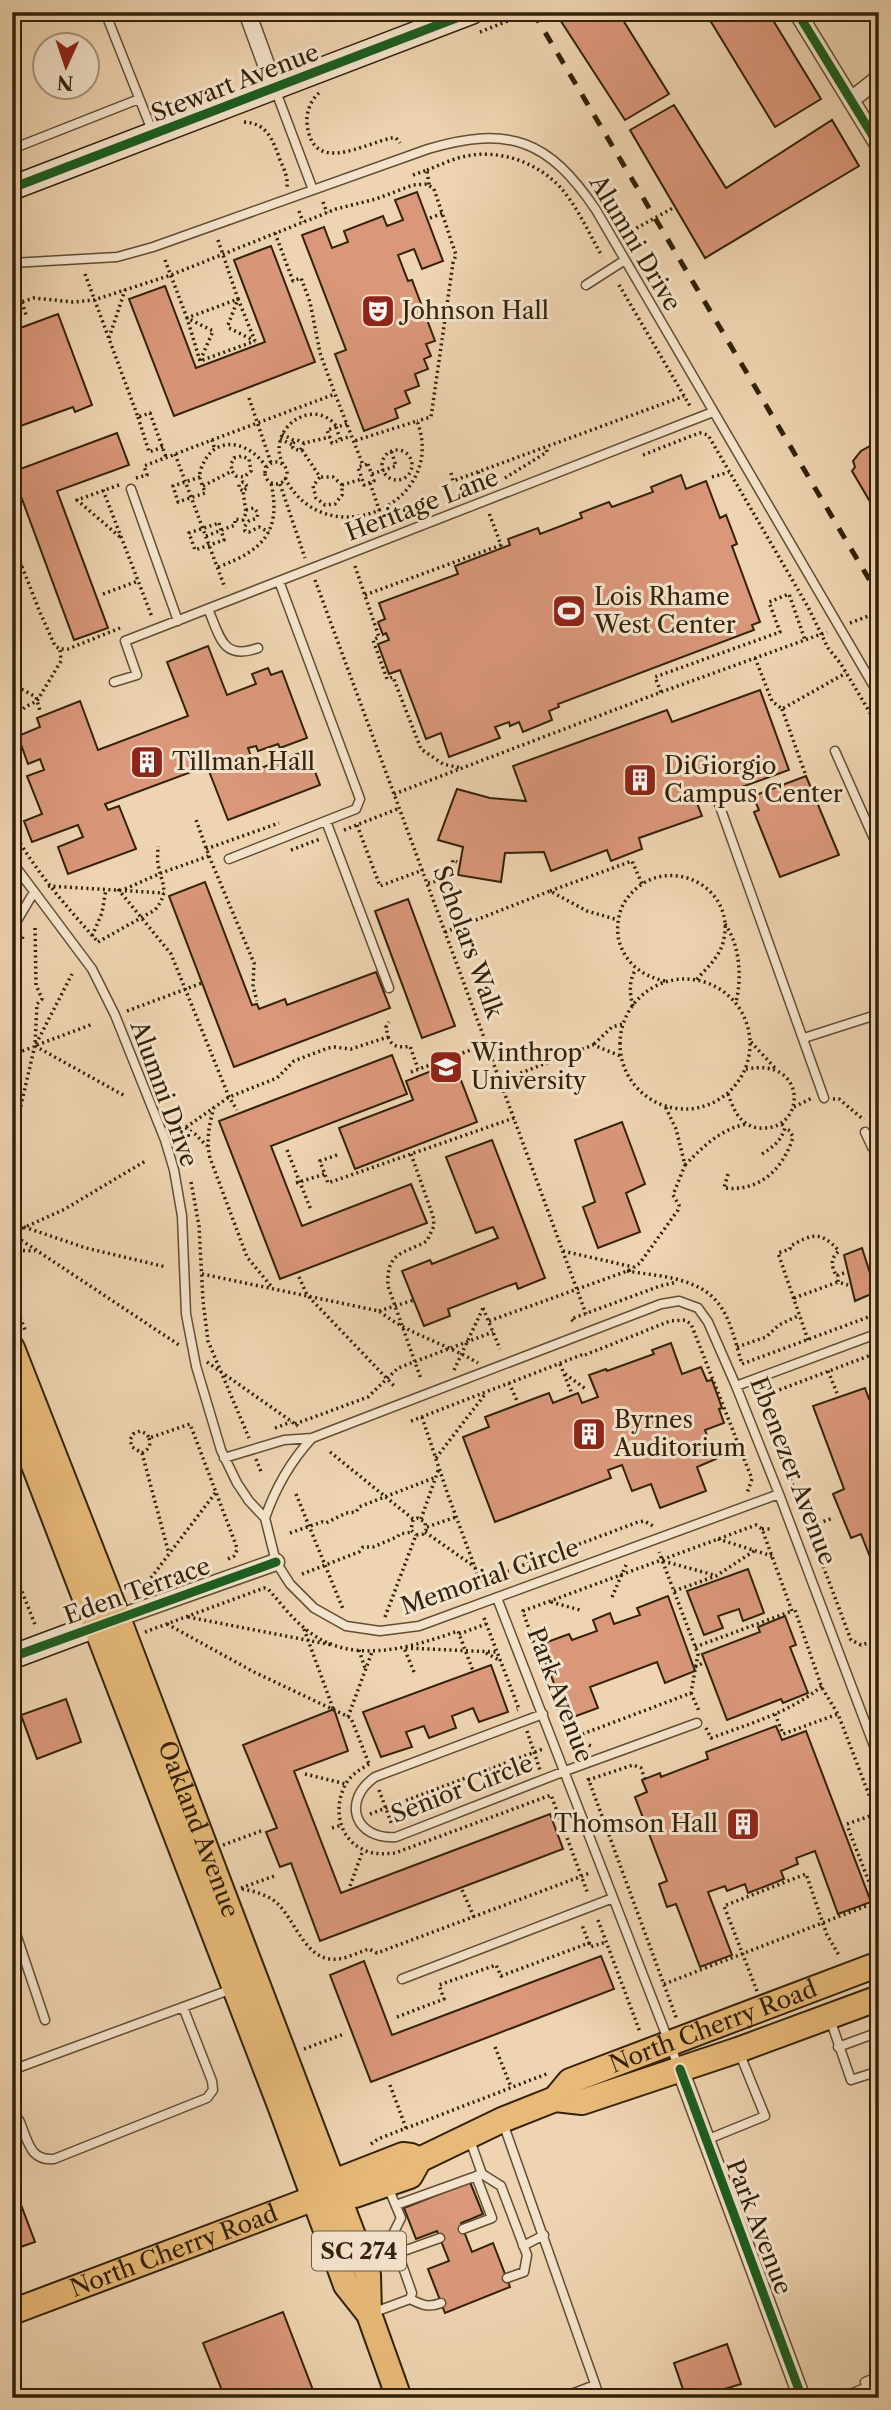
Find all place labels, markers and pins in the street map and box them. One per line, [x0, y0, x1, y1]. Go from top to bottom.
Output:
theatre icon: Johnson Hall [359, 292, 397, 330]
place label: Johnson Hall [398, 296, 549, 325]
place label: Lois Rhame West Center [593, 582, 736, 639]
sports icon: Lois Rhame West Center [550, 592, 588, 630]
building icon: Tillman Hall [128, 743, 166, 781]
place label: Tillman Hall [172, 747, 315, 776]
place label: DiGiorgio Campus Center [664, 751, 843, 808]
building icon: DiGiorgio Campus Center [621, 761, 659, 799]
place label: Winthrop University [470, 1038, 587, 1095]
school or university icon: Winthrop University [427, 1048, 465, 1086]
place label: Byrnes Auditorium [613, 1405, 746, 1462]
building icon: Byrnes Auditorium [570, 1415, 608, 1453]
building icon: Thomson Hall [724, 1805, 762, 1843]
place label: Thomson Hall [554, 1809, 718, 1838]

